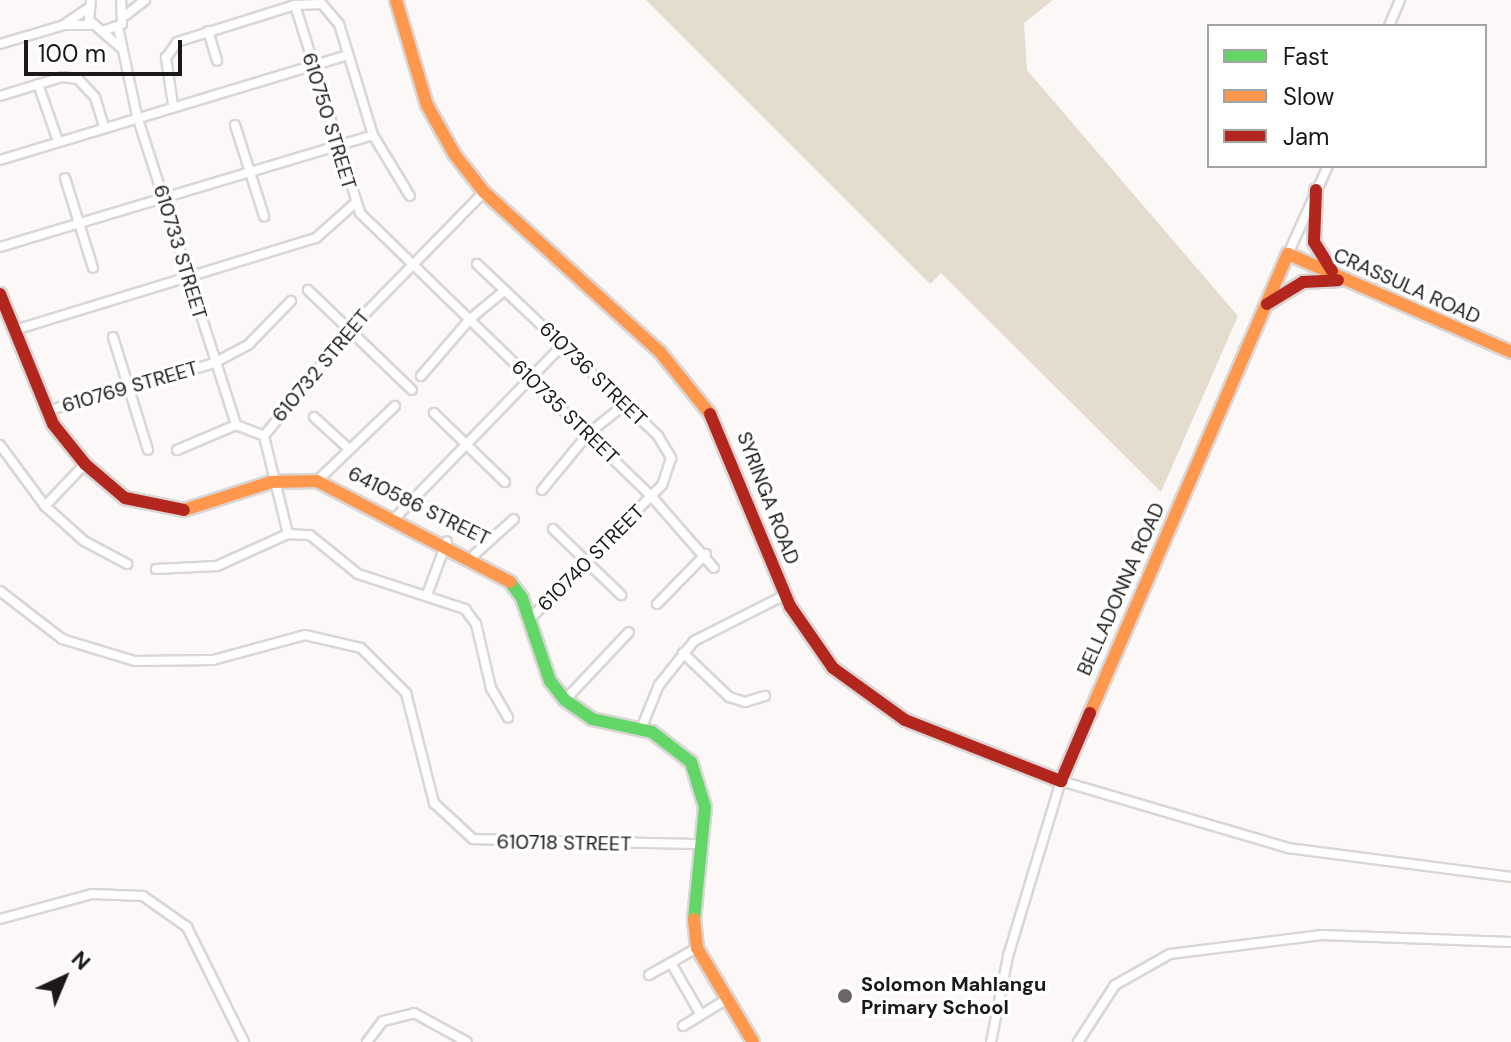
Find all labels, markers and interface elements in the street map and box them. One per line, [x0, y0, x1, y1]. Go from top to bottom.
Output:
scale bar [28, 24, 186, 74]
legend [1207, 24, 1487, 168]
text: 100 m [38, 38, 106, 69]
text: Fast [1283, 41, 1329, 72]
street label: 610750 STREET [297, 50, 361, 192]
text: Slow [1283, 81, 1334, 112]
text: Jam [1283, 121, 1329, 152]
street label: 610733 STREET [148, 182, 212, 322]
street label: CRASSULA ROAD [1330, 243, 1484, 329]
street label: 610732 STREET [267, 305, 375, 427]
street label: 610736 STREET [534, 317, 652, 431]
street label: 610735 STREET [506, 355, 624, 469]
street label: 610769 STREET [59, 356, 201, 418]
street label: SYRINGA ROAD [732, 428, 804, 568]
street label: 6410586 STREET [344, 461, 494, 551]
street label: BELLADONNA ROAD [1072, 499, 1170, 679]
street label: 610740 STREET [533, 500, 649, 616]
street label: 610718 STREET [496, 830, 632, 856]
north arrow [24, 938, 104, 1018]
text: N [65, 944, 97, 976]
place label: Solomon Mahlangu Primary School [861, 972, 1046, 1019]
marker: Solomon Mahlangu Primary School [836, 987, 854, 1005]

